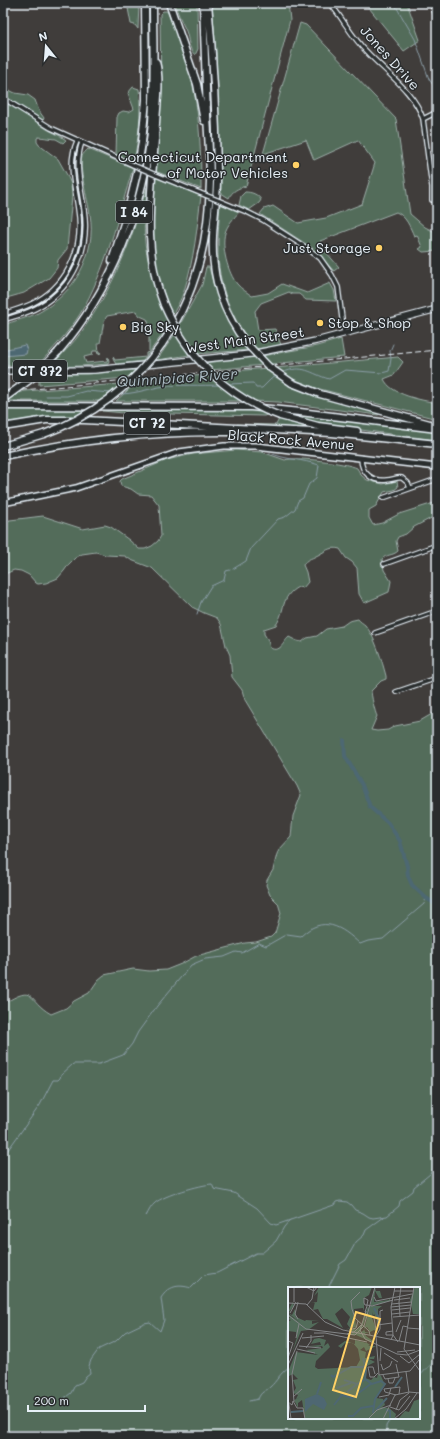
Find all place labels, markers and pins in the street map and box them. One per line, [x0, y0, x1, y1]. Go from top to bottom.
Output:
place label: Connecticut Department of Motor Vehicles [118, 147, 288, 182]
marker: Connecticut Department of Motor Vehicles [291, 160, 301, 170]
place label: Just Storage [283, 238, 371, 257]
marker: Just Storage [374, 243, 384, 253]
place label: Stop & Shop [328, 313, 411, 332]
place label: Big Sky [131, 317, 179, 336]
marker: Stop & Shop [315, 318, 325, 328]
marker: Big Sky [118, 322, 128, 332]

